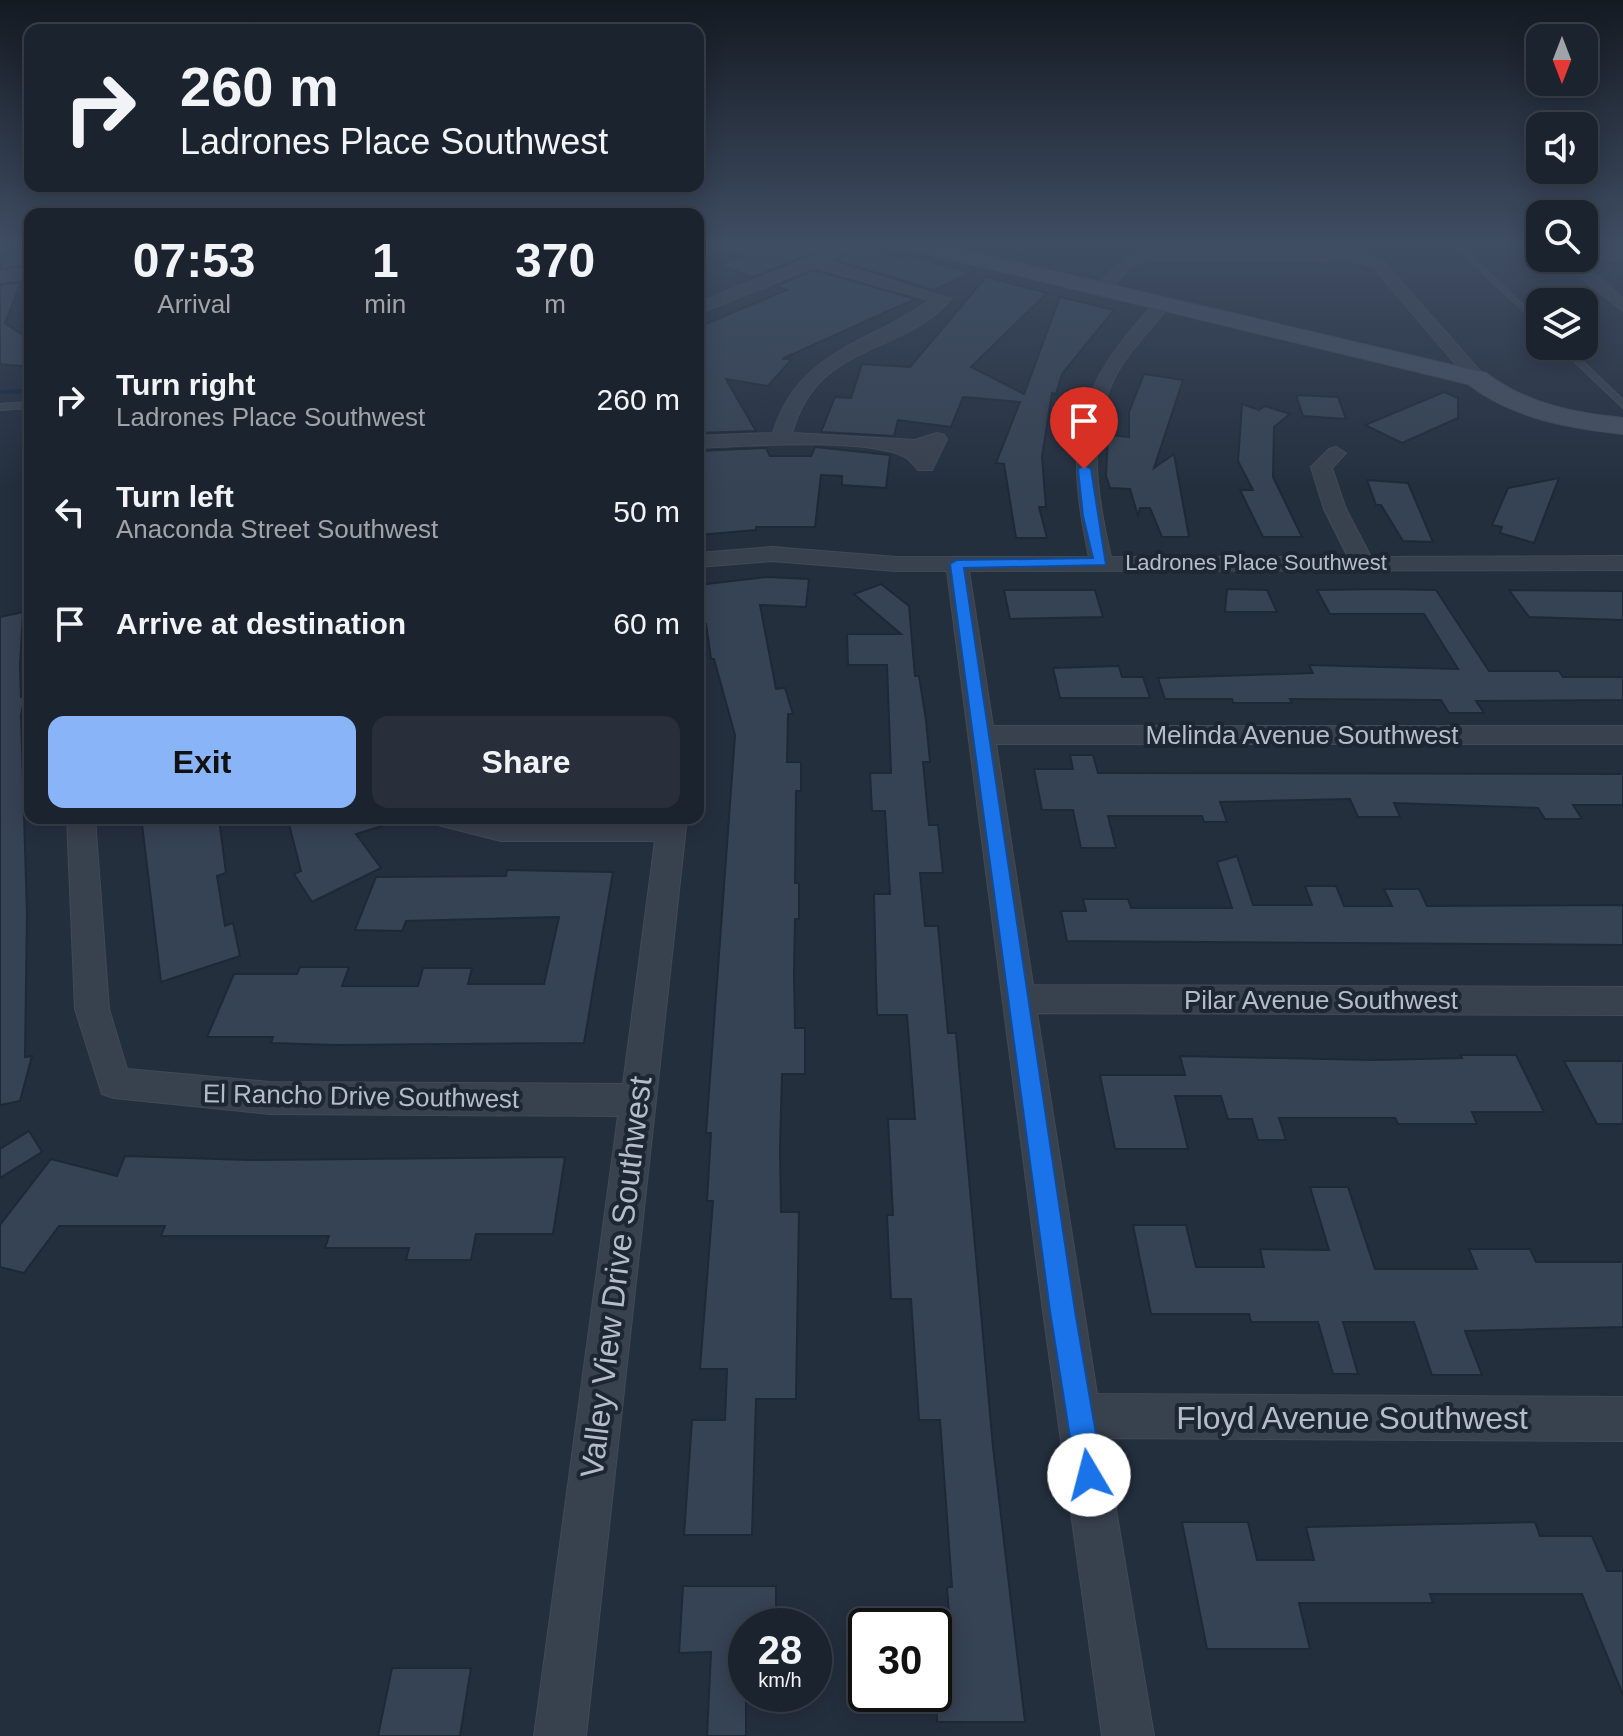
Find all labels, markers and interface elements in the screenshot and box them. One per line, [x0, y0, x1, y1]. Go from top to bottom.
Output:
north arrow [1526, 24, 1598, 96]
map controls [1526, 24, 1598, 360]
text: 260 m [180, 55, 339, 118]
icon: right [48, 56, 152, 160]
button: sound [1526, 112, 1598, 184]
text: Ladrones Place Southwest [180, 121, 608, 162]
button: search [1526, 200, 1598, 272]
text: 07:53 [133, 234, 256, 287]
text: 1 [372, 234, 399, 287]
text: 370 [515, 234, 595, 287]
button: layers [1526, 288, 1598, 360]
text: Arrival [157, 289, 231, 319]
text: min [364, 289, 406, 319]
text: m [544, 289, 566, 319]
text: Turn right [116, 368, 255, 401]
icon: right [48, 378, 92, 422]
text: 260 m [597, 383, 680, 416]
pin [1050, 387, 1118, 469]
icon: arrive [1062, 399, 1106, 443]
text: Ladrones Place Southwest [116, 402, 425, 432]
text: Turn left [116, 480, 234, 513]
icon: left [48, 490, 92, 534]
text: 50 m [613, 495, 680, 528]
text: Anaconda Street Southwest [116, 514, 438, 544]
street label: Ladrones Place Southwest [1125, 550, 1387, 575]
icon: arrive [48, 602, 92, 646]
text: Arrive at destination [116, 607, 406, 640]
text: 60 m [613, 607, 680, 640]
button: Exit [48, 716, 356, 808]
button: Share [372, 716, 680, 808]
street label: Melinda Avenue Southwest [1145, 720, 1459, 750]
street label: Pilar Avenue Southwest [1184, 985, 1459, 1015]
street label: Valley View Drive Southwest [573, 1074, 659, 1480]
street label: El Rancho Drive Southwest [203, 1078, 520, 1114]
street label: Floyd Avenue Southwest [1176, 1400, 1528, 1436]
position arrow [1047, 1433, 1131, 1517]
speed limit sign: 30 [848, 1608, 952, 1712]
text: 28 [758, 1628, 802, 1672]
text: km/h [758, 1669, 802, 1691]

